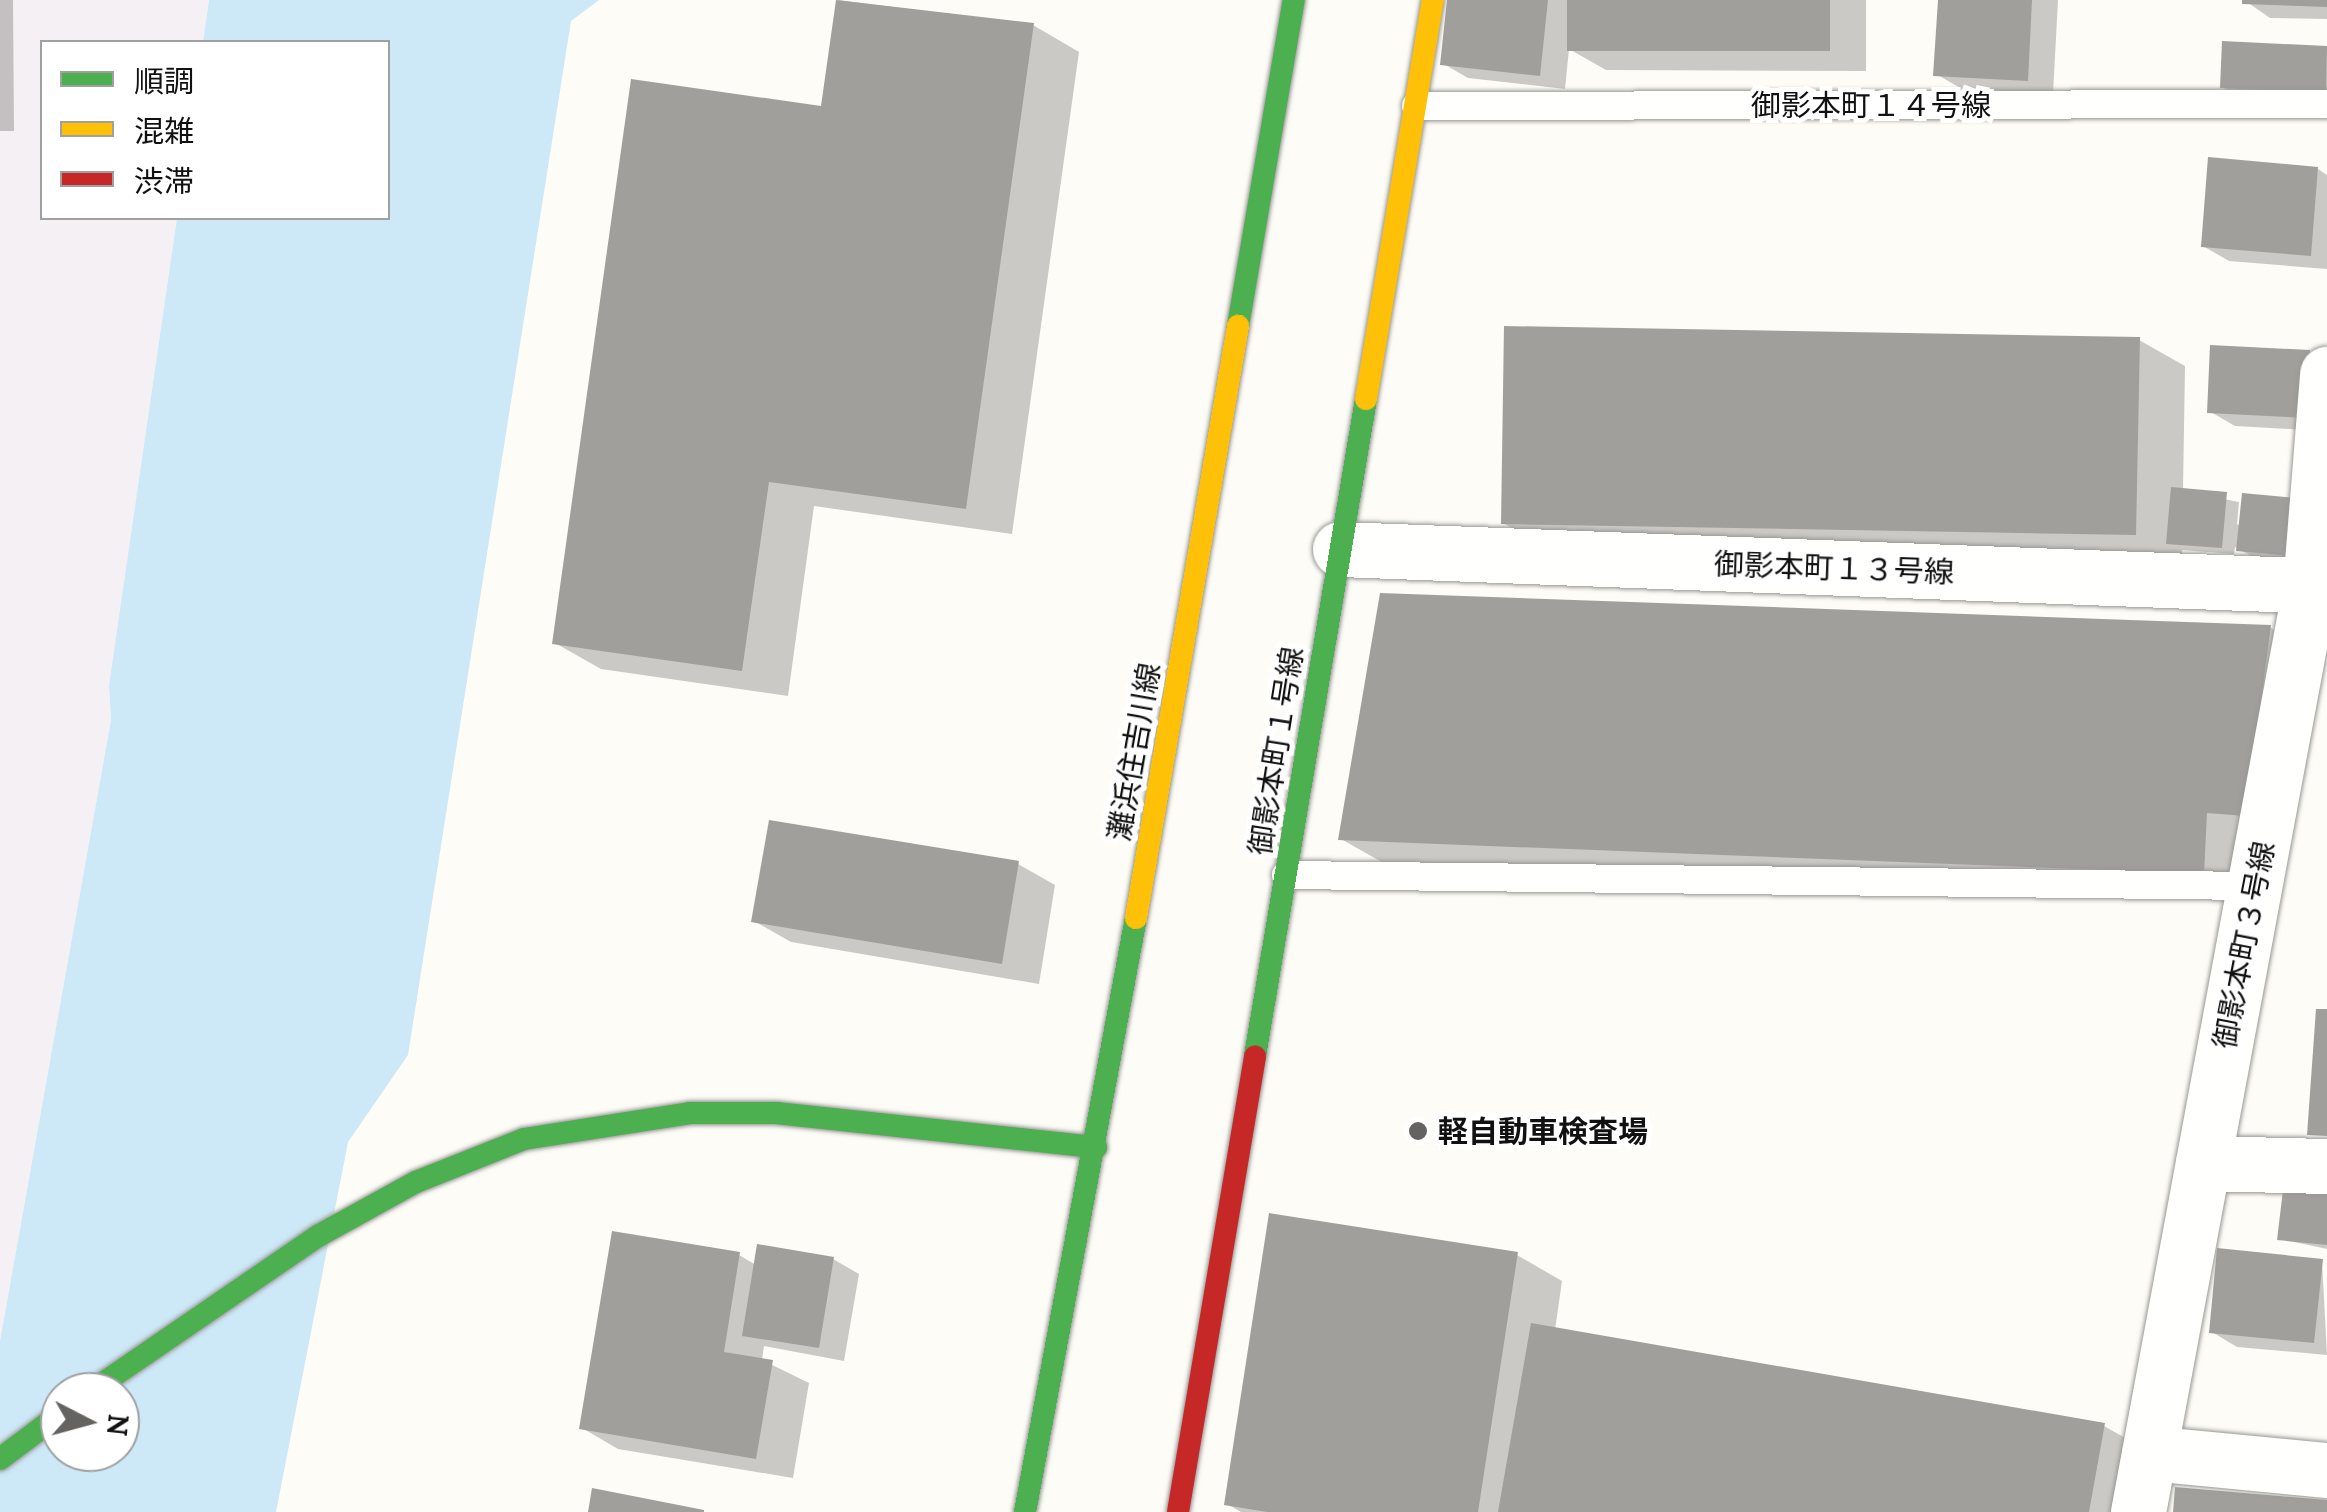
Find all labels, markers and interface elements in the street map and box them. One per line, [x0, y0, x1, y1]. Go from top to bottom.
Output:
legend [40, 40, 390, 220]
text: 順調 [134, 62, 194, 100]
street label: 御影本町１４号線 [1751, 87, 1991, 123]
text: 混雑 [134, 112, 194, 150]
text: 渋滞 [134, 162, 194, 200]
street label: 御影本町１３号線 [1713, 546, 1955, 590]
street label: 御影本町１号線 [1242, 644, 1310, 858]
street label: 灘浜住吉川線 [1101, 660, 1167, 844]
street label: 御影本町３号線 [2206, 838, 2282, 1052]
place label: 軽自動車検査場 [1438, 1113, 1648, 1149]
marker: 軽自動車検査場 [1407, 1120, 1429, 1142]
north arrow [40, 1372, 140, 1472]
text: N [99, 1412, 137, 1438]

